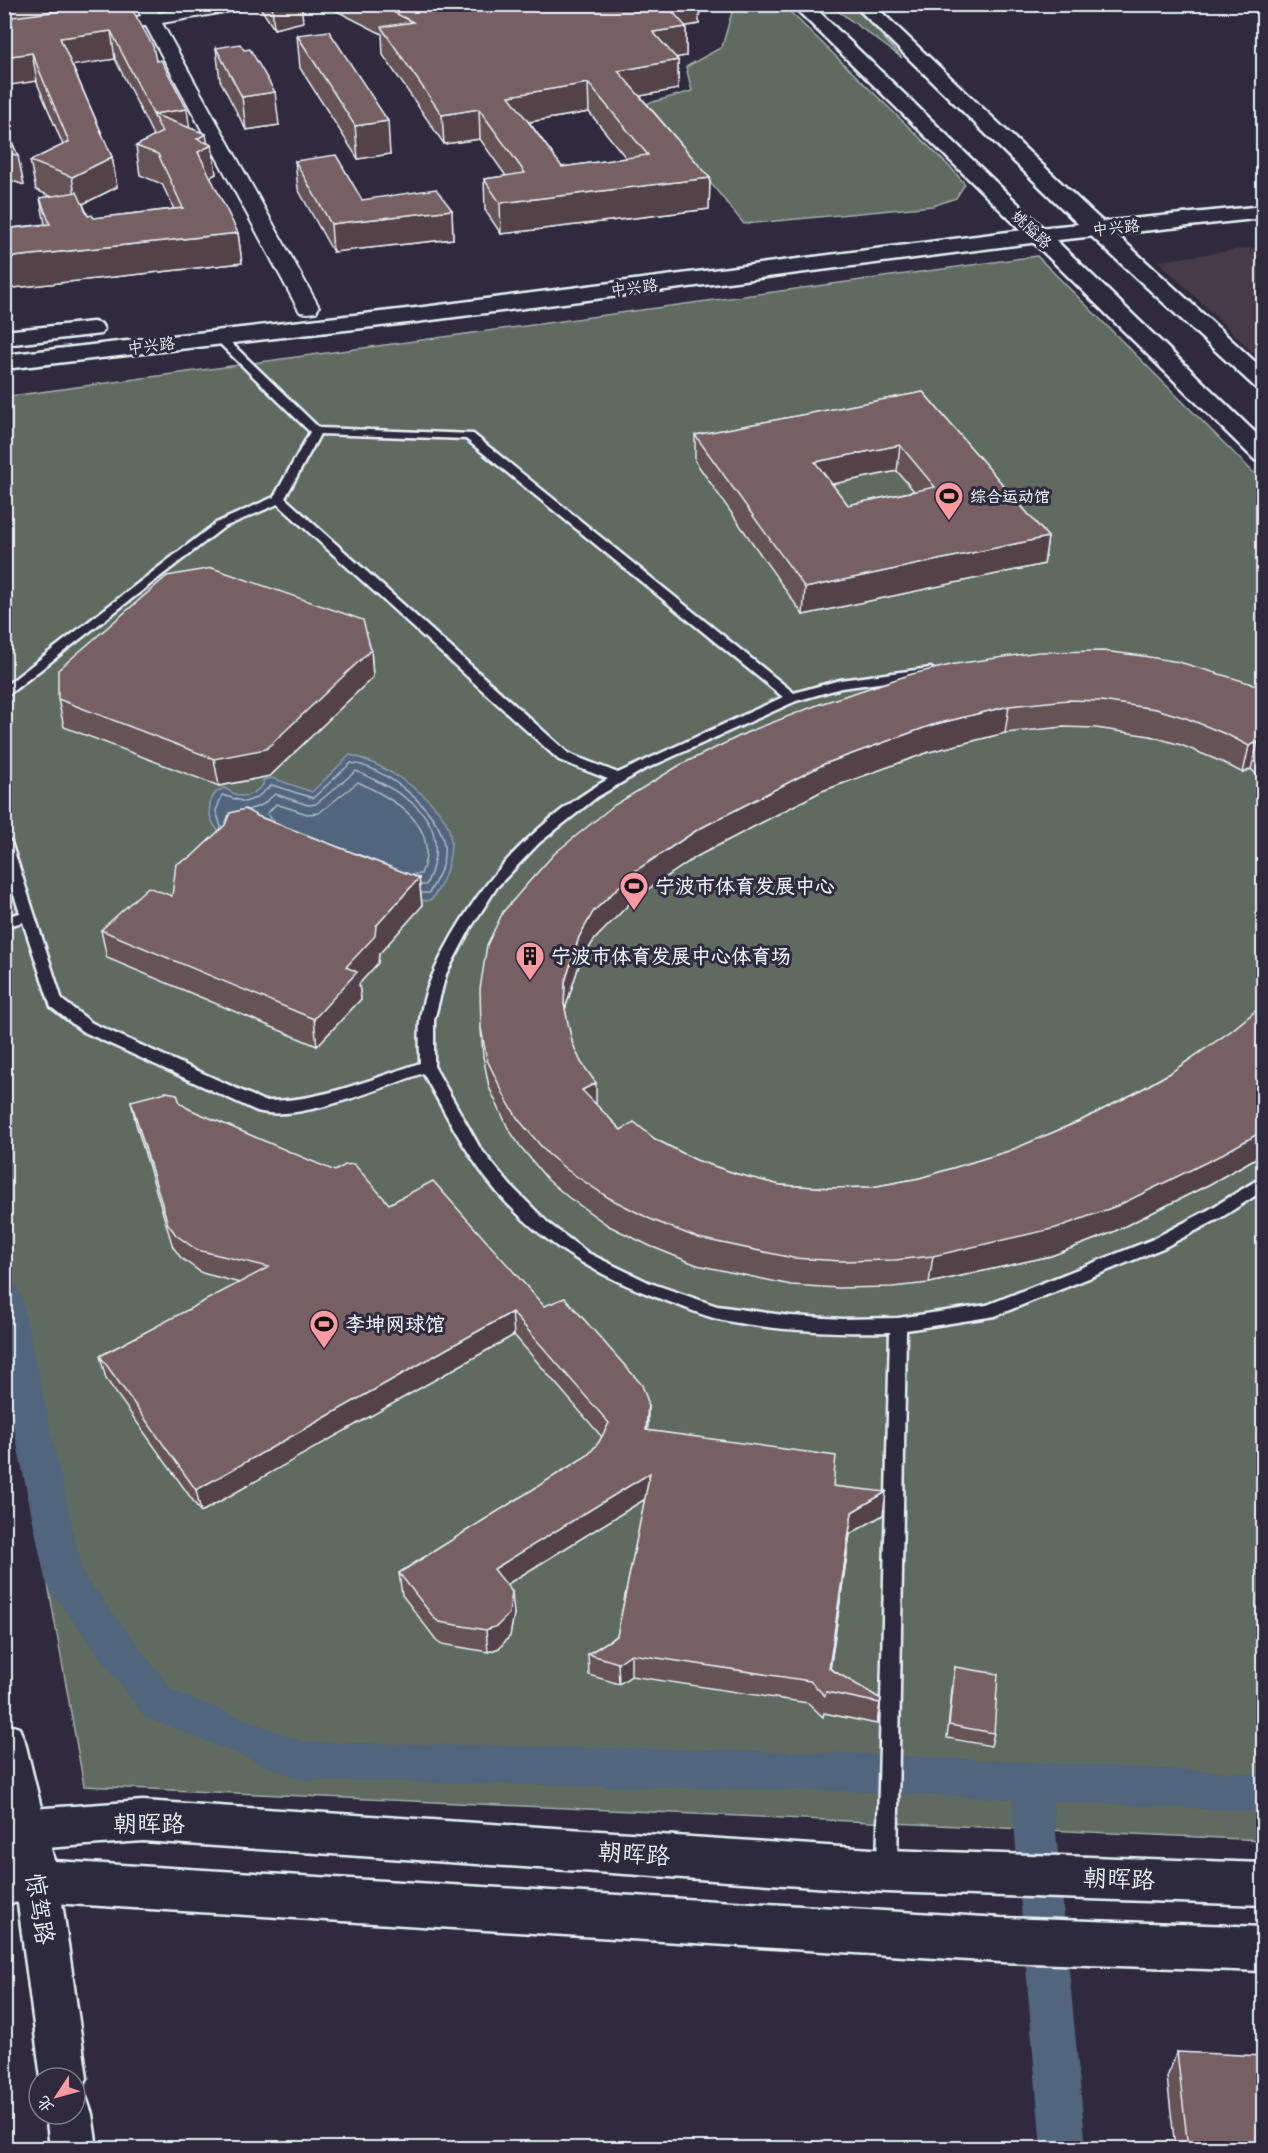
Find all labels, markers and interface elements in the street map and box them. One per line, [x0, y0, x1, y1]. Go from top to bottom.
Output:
street label: 姚隘路 [1007, 203, 1058, 253]
street label: 中兴路 [1091, 212, 1141, 240]
street label: 中兴路 [609, 271, 659, 301]
street label: 中兴路 [126, 329, 176, 359]
sports icon: 综合运动馆 [933, 480, 965, 522]
place label: 综合运动馆 [970, 483, 1050, 507]
sports icon: 宁波市体育发展中心 [618, 870, 650, 912]
place label: 宁波市体育发展中心 [655, 870, 835, 900]
building icon: 宁波市体育发展中心体育场 [514, 940, 546, 982]
place label: 宁波市体育发展中心体育场 [551, 940, 791, 970]
sports icon: 李坤网球馆 [308, 1308, 340, 1350]
place label: 李坤网球馆 [345, 1308, 445, 1338]
street label: 朝晖路 [113, 1804, 185, 1840]
street label: 朝晖路 [597, 1832, 671, 1872]
street label: 朝晖路 [1082, 1858, 1156, 1896]
street label: 惊驾路 [19, 1870, 65, 1947]
north arrow [27, 2066, 87, 2126]
text: 北 [30, 2092, 58, 2119]

